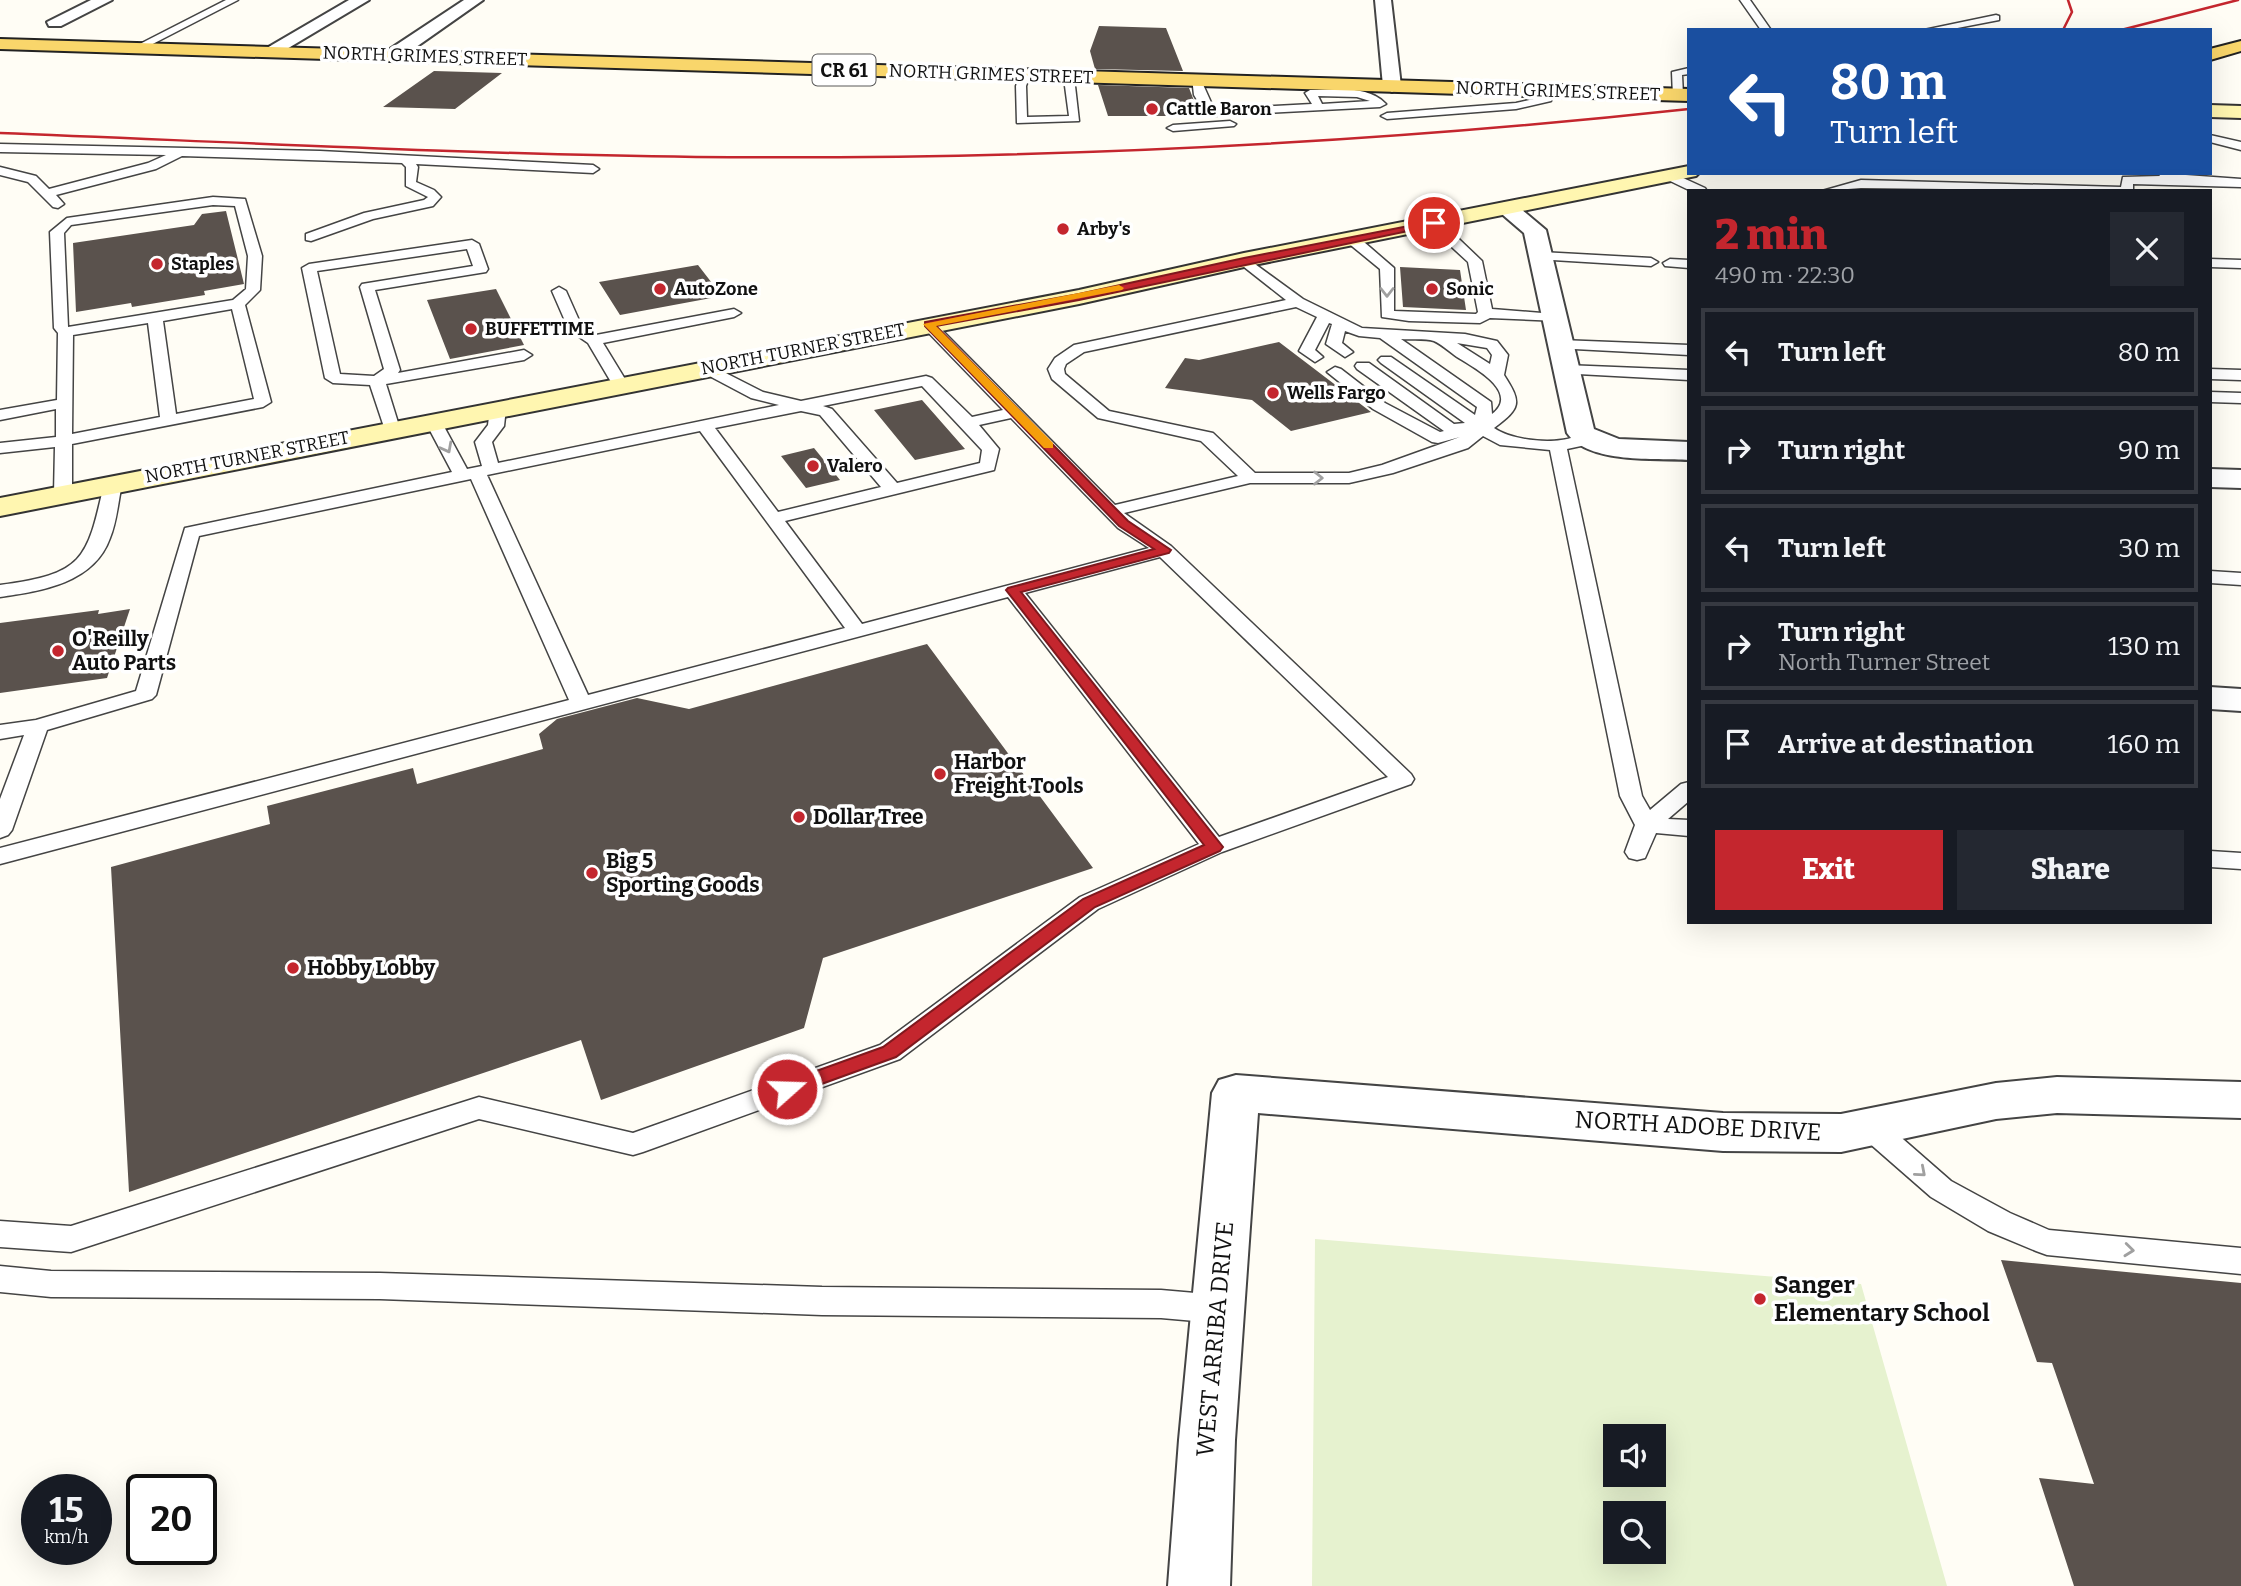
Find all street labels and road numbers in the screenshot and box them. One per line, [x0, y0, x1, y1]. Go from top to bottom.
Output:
street label: NORTH GRIMES STREET [322, 41, 528, 71]
road number: CR 61 [812, 54, 876, 86]
street label: NORTH GRIMES STREET [888, 59, 1094, 89]
street label: NORTH GRIMES STREET [1455, 76, 1661, 106]
street label: NORTH TURNER STREET [699, 318, 908, 380]
street label: NORTH TURNER STREET [143, 426, 352, 488]
street label: NORTH ADOBE DRIVE [1574, 1106, 1822, 1146]
street label: WEST ARRIBA DRIVE [1191, 1220, 1239, 1458]

